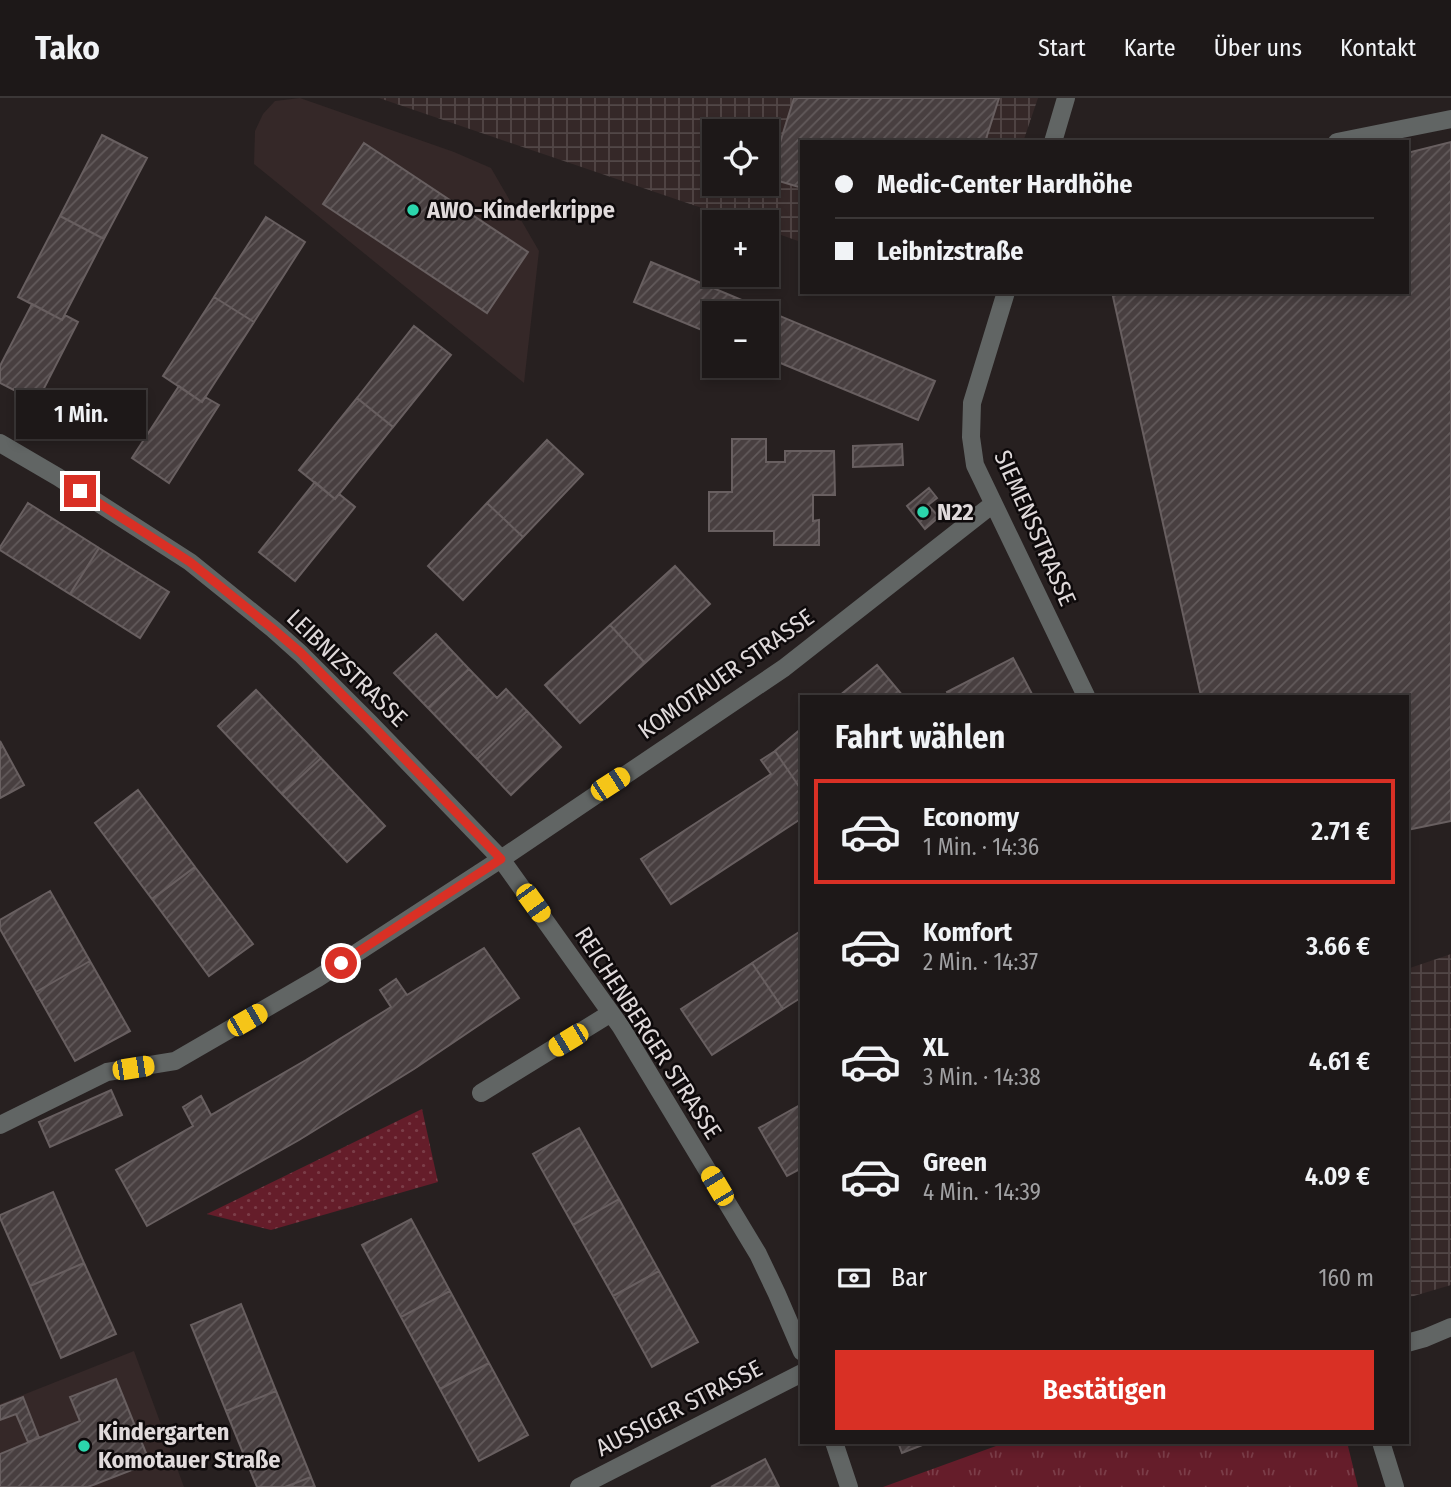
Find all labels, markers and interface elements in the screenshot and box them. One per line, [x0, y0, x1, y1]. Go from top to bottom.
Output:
text: Tako [35, 28, 100, 68]
text: Start [1038, 34, 1086, 62]
text: Karte [1124, 34, 1176, 62]
text: Über uns [1214, 34, 1302, 62]
text: Kontakt [1340, 34, 1416, 62]
map controls [702, 119, 779, 378]
button: locate [702, 119, 779, 196]
text: Medic-Center Hardhöhe [877, 169, 1132, 200]
place label: AWO-Kinderkrippe [426, 196, 615, 224]
marker: AWO-Kinderkrippe [405, 202, 421, 218]
button: + [702, 210, 779, 287]
text: Leibnizstraße [877, 236, 1023, 267]
button: − [702, 301, 779, 378]
callout: 1 Min. [15, 390, 145, 438]
text: 1 Min. [54, 400, 108, 428]
street label: SIEMENSSTRASSE [988, 446, 1082, 610]
route end [64, 475, 96, 507]
place label: N22 [937, 498, 974, 526]
marker: N22 [915, 504, 931, 520]
street label: KOMOTAUER STRASSE [633, 603, 819, 745]
street label: LEIBNIZSTRASSE [281, 604, 413, 732]
text: Fahrt wählen [835, 718, 1005, 756]
car [587, 764, 634, 804]
icon: car [839, 800, 902, 863]
text: Economy [923, 802, 1019, 833]
text: 2.71 € [1311, 816, 1370, 847]
text: 1 Min. · 14:36 [923, 833, 1039, 861]
car [513, 880, 554, 926]
icon: car [839, 915, 902, 978]
text: Komfort [923, 917, 1012, 948]
street label: REICHENBERGER STRASSE [569, 922, 727, 1144]
text: 3.66 € [1306, 931, 1370, 962]
route start [325, 947, 357, 979]
text: 2 Min. · 14:37 [923, 948, 1038, 976]
car [224, 1000, 271, 1040]
car [545, 1020, 592, 1060]
icon: car [839, 1030, 902, 1093]
text: XL [923, 1032, 949, 1063]
text: 4.61 € [1309, 1046, 1370, 1077]
car [111, 1054, 156, 1082]
text: 3 Min. · 14:38 [923, 1063, 1041, 1091]
icon: car [839, 1145, 902, 1208]
text: Green [923, 1147, 987, 1178]
text: 4.09 € [1305, 1161, 1370, 1192]
car [698, 1163, 737, 1209]
text: 4 Min. · 14:39 [923, 1178, 1041, 1206]
icon: cash [835, 1259, 873, 1297]
text: Bar [891, 1262, 927, 1293]
text: 160 m [1319, 1264, 1374, 1292]
button: Bestätigen [835, 1350, 1374, 1430]
street label: AUSSIGER STRASSE [591, 1354, 767, 1462]
place label: Kindergarten Komotauer Straße [98, 1418, 280, 1474]
marker: Kindergarten Komotauer Straße [76, 1438, 92, 1454]

